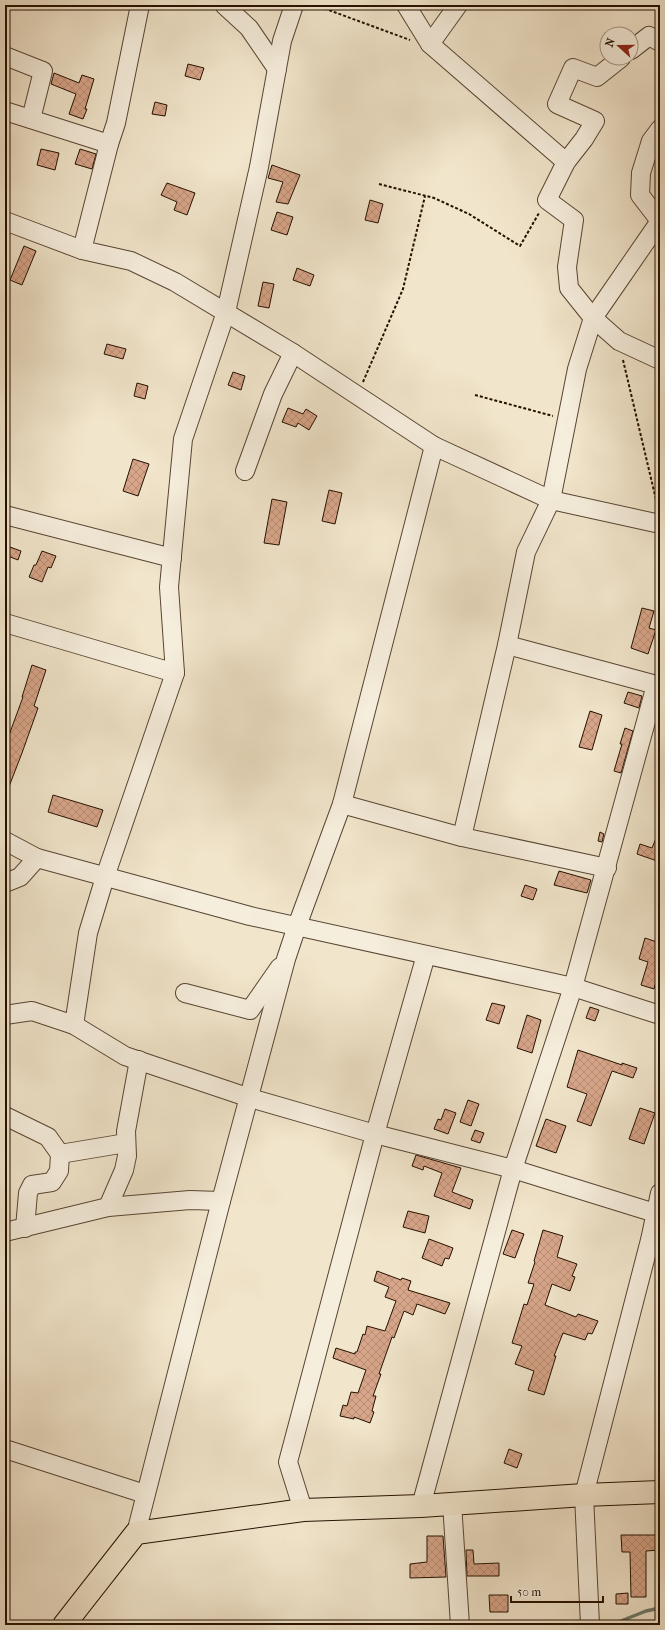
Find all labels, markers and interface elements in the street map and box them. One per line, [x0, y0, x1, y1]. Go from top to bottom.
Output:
north arrow [599, 26, 639, 66]
text: N [603, 36, 618, 49]
scale bar [511, 1578, 603, 1604]
text: 50 m [517, 1585, 541, 1599]

